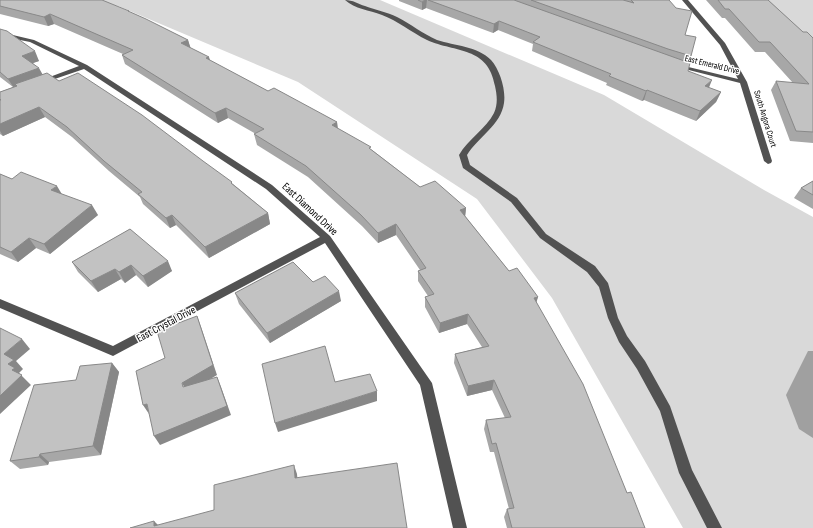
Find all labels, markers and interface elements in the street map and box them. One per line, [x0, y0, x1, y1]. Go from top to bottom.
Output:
street label: East Emerald Drive [683, 53, 741, 77]
street label: South Angora Court [751, 89, 779, 149]
street label: East Diamond Drive [280, 180, 340, 238]
street label: East Crystal Drive [134, 303, 198, 345]

